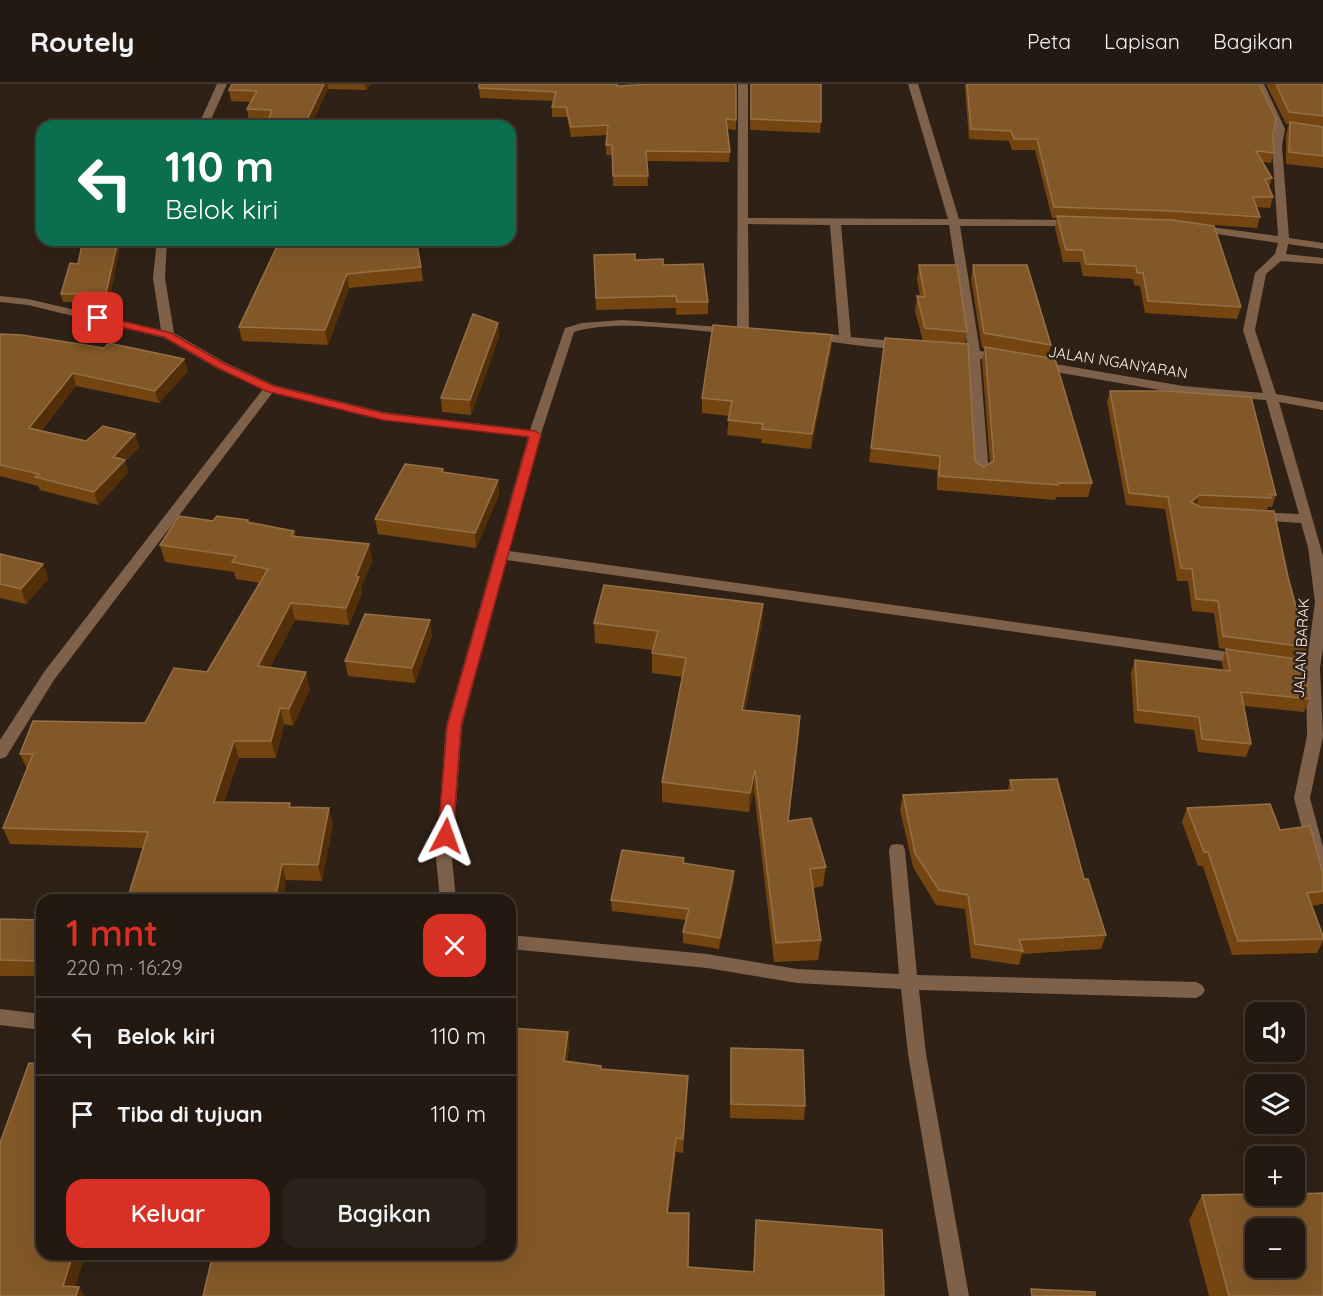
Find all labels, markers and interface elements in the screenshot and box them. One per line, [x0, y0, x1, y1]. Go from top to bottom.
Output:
text: Routely [30, 24, 134, 59]
text: Peta [1027, 28, 1071, 54]
text: Lapisan [1104, 28, 1180, 54]
text: Bagikan [1213, 28, 1293, 54]
text: 110 m [165, 140, 274, 193]
icon: left [66, 144, 144, 222]
text: Belok kiri [165, 192, 278, 226]
pin [72, 292, 123, 343]
icon: arrive [81, 301, 114, 334]
street label: JALAN NGANYARAN [1047, 342, 1189, 382]
street label: JALAN BARAK [1289, 598, 1313, 698]
position arrow [414, 804, 478, 868]
text: 1 mnt [66, 910, 158, 955]
button: close [423, 914, 486, 977]
text: 220 m · 16:29 [66, 955, 183, 980]
map controls [1245, 1002, 1305, 1278]
button: sound [1245, 1002, 1305, 1062]
icon: left [66, 1020, 99, 1053]
text: Belok kiri [117, 1022, 215, 1050]
text: 110 m [431, 1022, 486, 1050]
button: layers [1245, 1074, 1305, 1134]
icon: arrive [66, 1098, 99, 1131]
text: Tiba di tujuan [117, 1100, 263, 1128]
text: 110 m [431, 1100, 486, 1128]
button: + [1245, 1146, 1305, 1206]
button: Keluar [66, 1179, 270, 1248]
button: Bagikan [282, 1179, 486, 1248]
button: − [1245, 1218, 1305, 1278]

